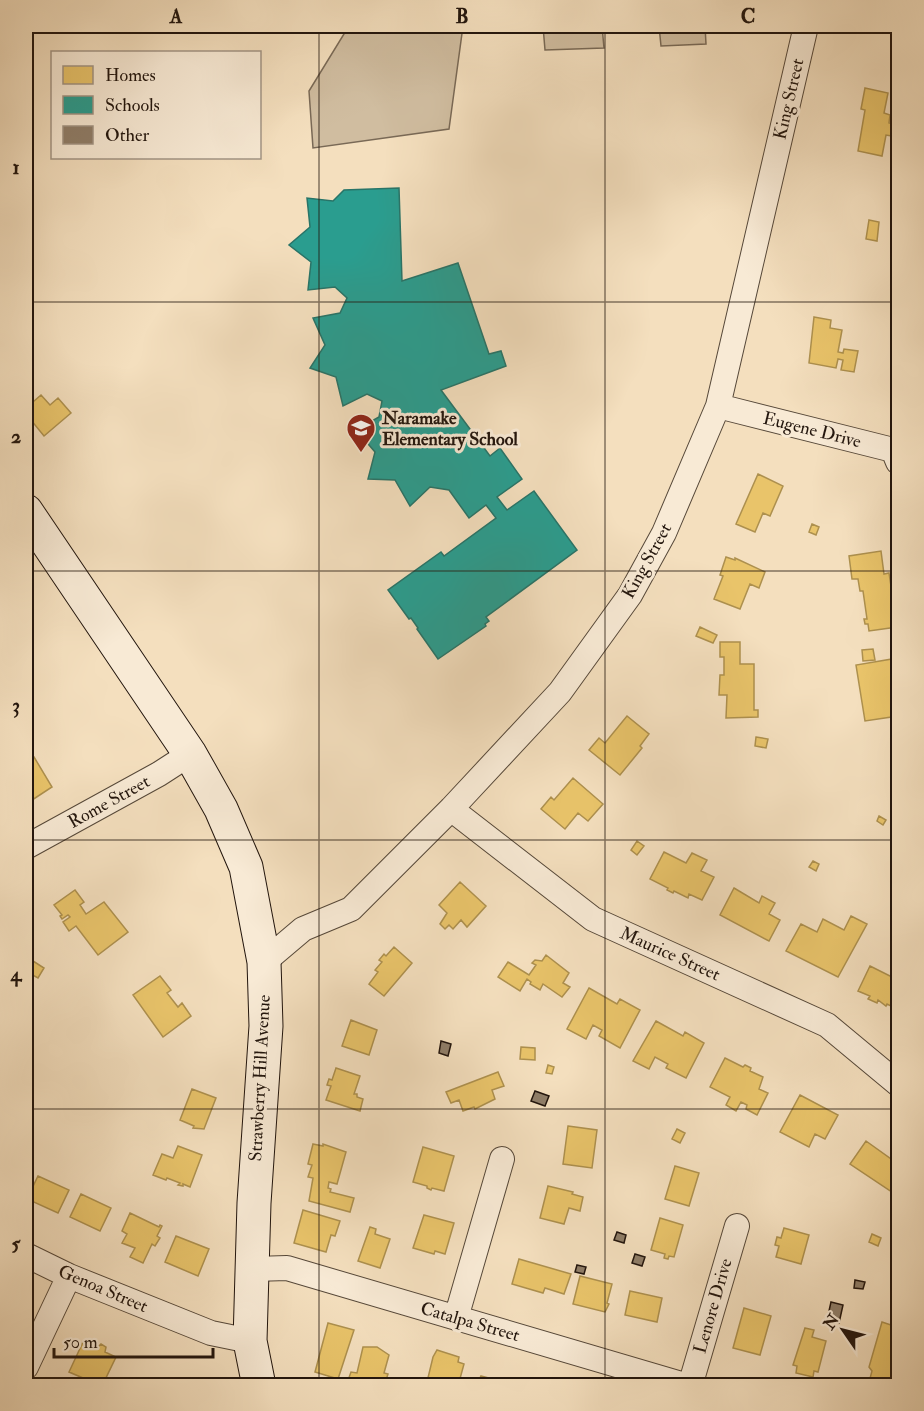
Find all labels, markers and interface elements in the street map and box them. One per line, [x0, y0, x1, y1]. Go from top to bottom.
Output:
text: A [169, 4, 183, 29]
text: B [455, 4, 469, 29]
text: C [741, 4, 755, 29]
legend [51, 51, 261, 159]
street label: King Street [768, 56, 810, 142]
text: Homes [105, 64, 156, 87]
text: Schools [105, 94, 160, 117]
text: Other [105, 124, 149, 147]
text: 1 [12, 155, 20, 180]
place label: Naramake Elementary School [381, 407, 518, 451]
street label: Eugene Drive [760, 407, 864, 453]
school or university icon: Naramake Elementary School [345, 412, 377, 454]
text: 2 [11, 424, 21, 449]
street label: King Street [617, 519, 677, 603]
text: 3 [12, 693, 20, 718]
street label: Rome Street [64, 770, 154, 834]
street label: Maurice Street [616, 922, 724, 986]
text: 4 [10, 962, 23, 987]
street label: Strawberry Hill Avenue [244, 994, 276, 1162]
text: 5 [12, 1231, 22, 1256]
street label: Lenore Drive [688, 1255, 738, 1356]
street label: Genoa Street [55, 1260, 151, 1318]
street label: Catalpa Street [418, 1297, 522, 1347]
north arrow [813, 1300, 873, 1360]
text: N [819, 1310, 844, 1334]
scale bar [54, 1321, 213, 1359]
text: 50 m [63, 1331, 98, 1354]

